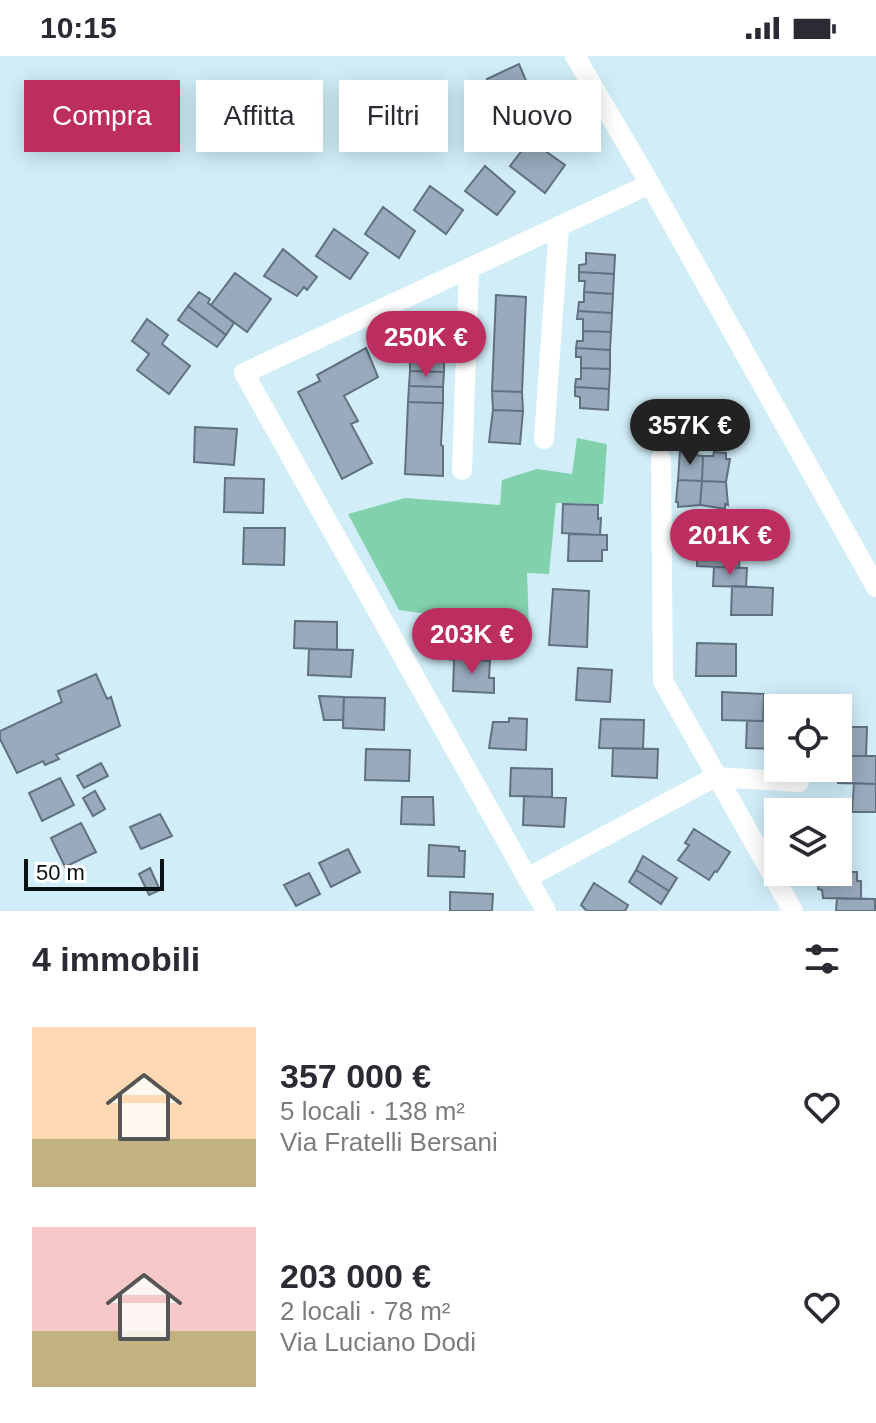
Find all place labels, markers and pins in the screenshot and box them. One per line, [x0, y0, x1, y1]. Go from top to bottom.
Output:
pin: 250K € [361, 311, 491, 379]
pin: 357K € [625, 399, 755, 467]
pin: 201K € [665, 509, 795, 577]
pin: 203K € [407, 608, 537, 676]

